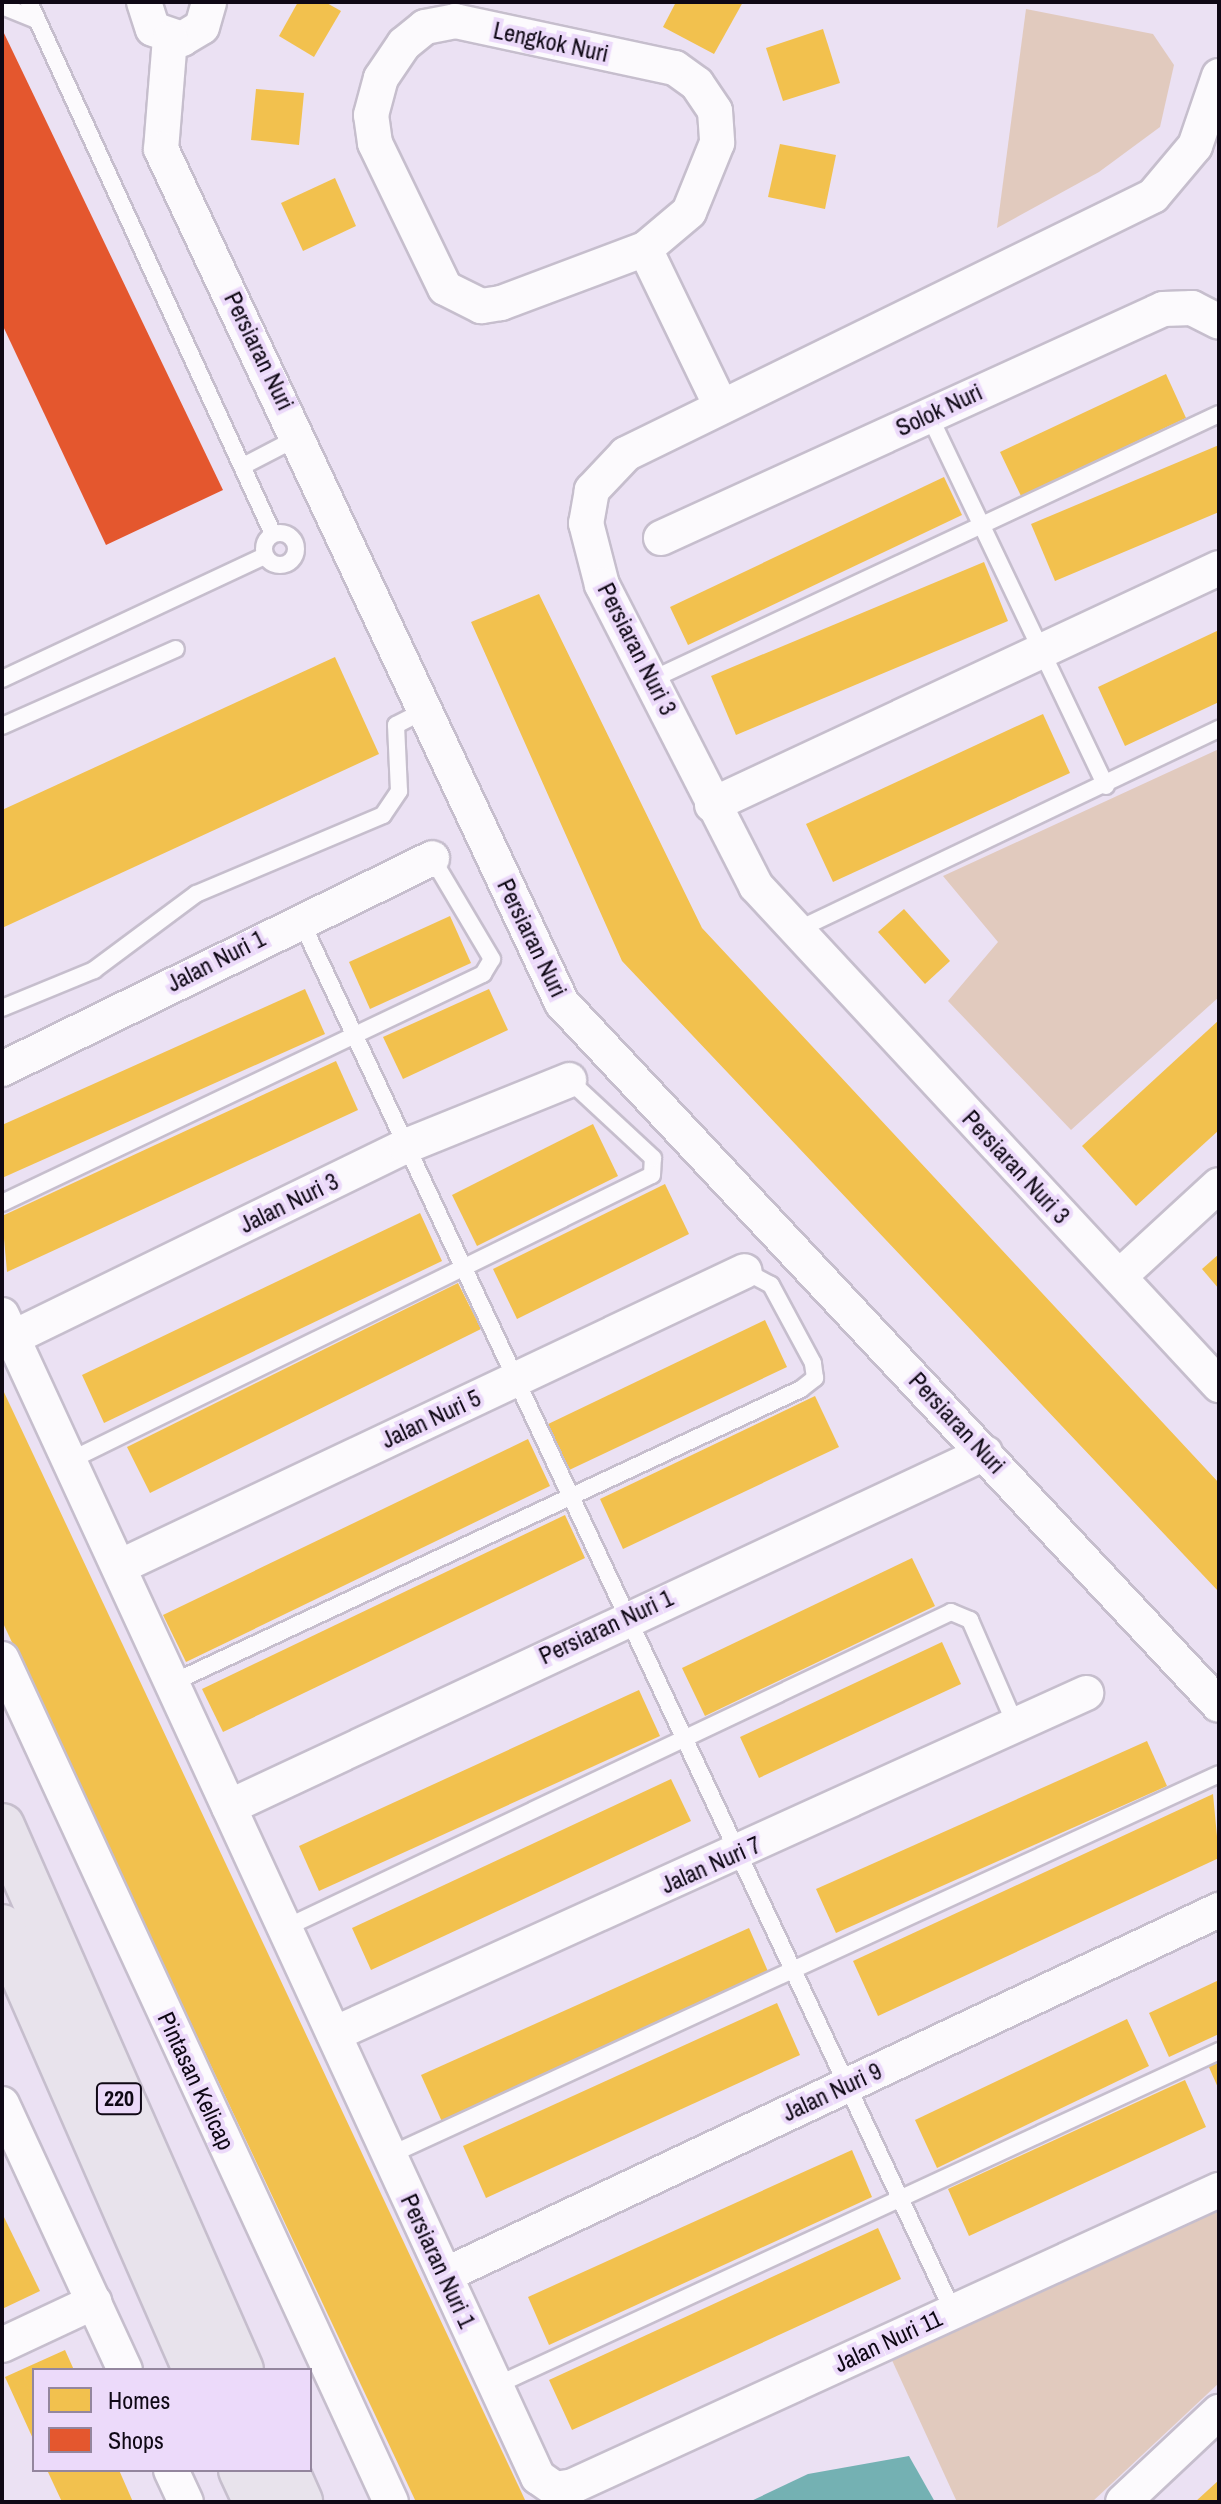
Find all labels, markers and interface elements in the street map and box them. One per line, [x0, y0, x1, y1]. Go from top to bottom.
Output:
street label: Lengkok Nuri [491, 16, 611, 68]
street label: Persiaran Nuri [218, 287, 300, 415]
street label: Solok Nuri [891, 378, 987, 442]
street label: Persiaran Nuri 3 [591, 578, 683, 720]
street label: Persiaran Nuri [491, 874, 573, 1002]
street label: Jalan Nuri 1 [162, 924, 270, 998]
street label: Persiaran Nuri 3 [956, 1104, 1076, 1230]
street label: Jalan Nuri 3 [235, 1167, 343, 1239]
street label: Persiaran Nuri [903, 1366, 1011, 1480]
street label: Jalan Nuri 5 [377, 1384, 485, 1454]
street label: Persiaran Nuri 1 [534, 1583, 678, 1671]
street label: Jalan Nuri 7 [657, 1830, 765, 1900]
street label: Pintasan Kelicap [152, 2007, 240, 2155]
street label: Jalan Nuri 9 [778, 2057, 886, 2127]
road number: 220 [95, 2081, 143, 2117]
street label: Persiaran Nuri 1 [394, 2189, 482, 2333]
street label: Jalan Nuri 11 [830, 2304, 946, 2378]
legend [32, 2368, 312, 2472]
text: Homes [108, 2384, 170, 2416]
text: Shops [108, 2424, 164, 2456]

